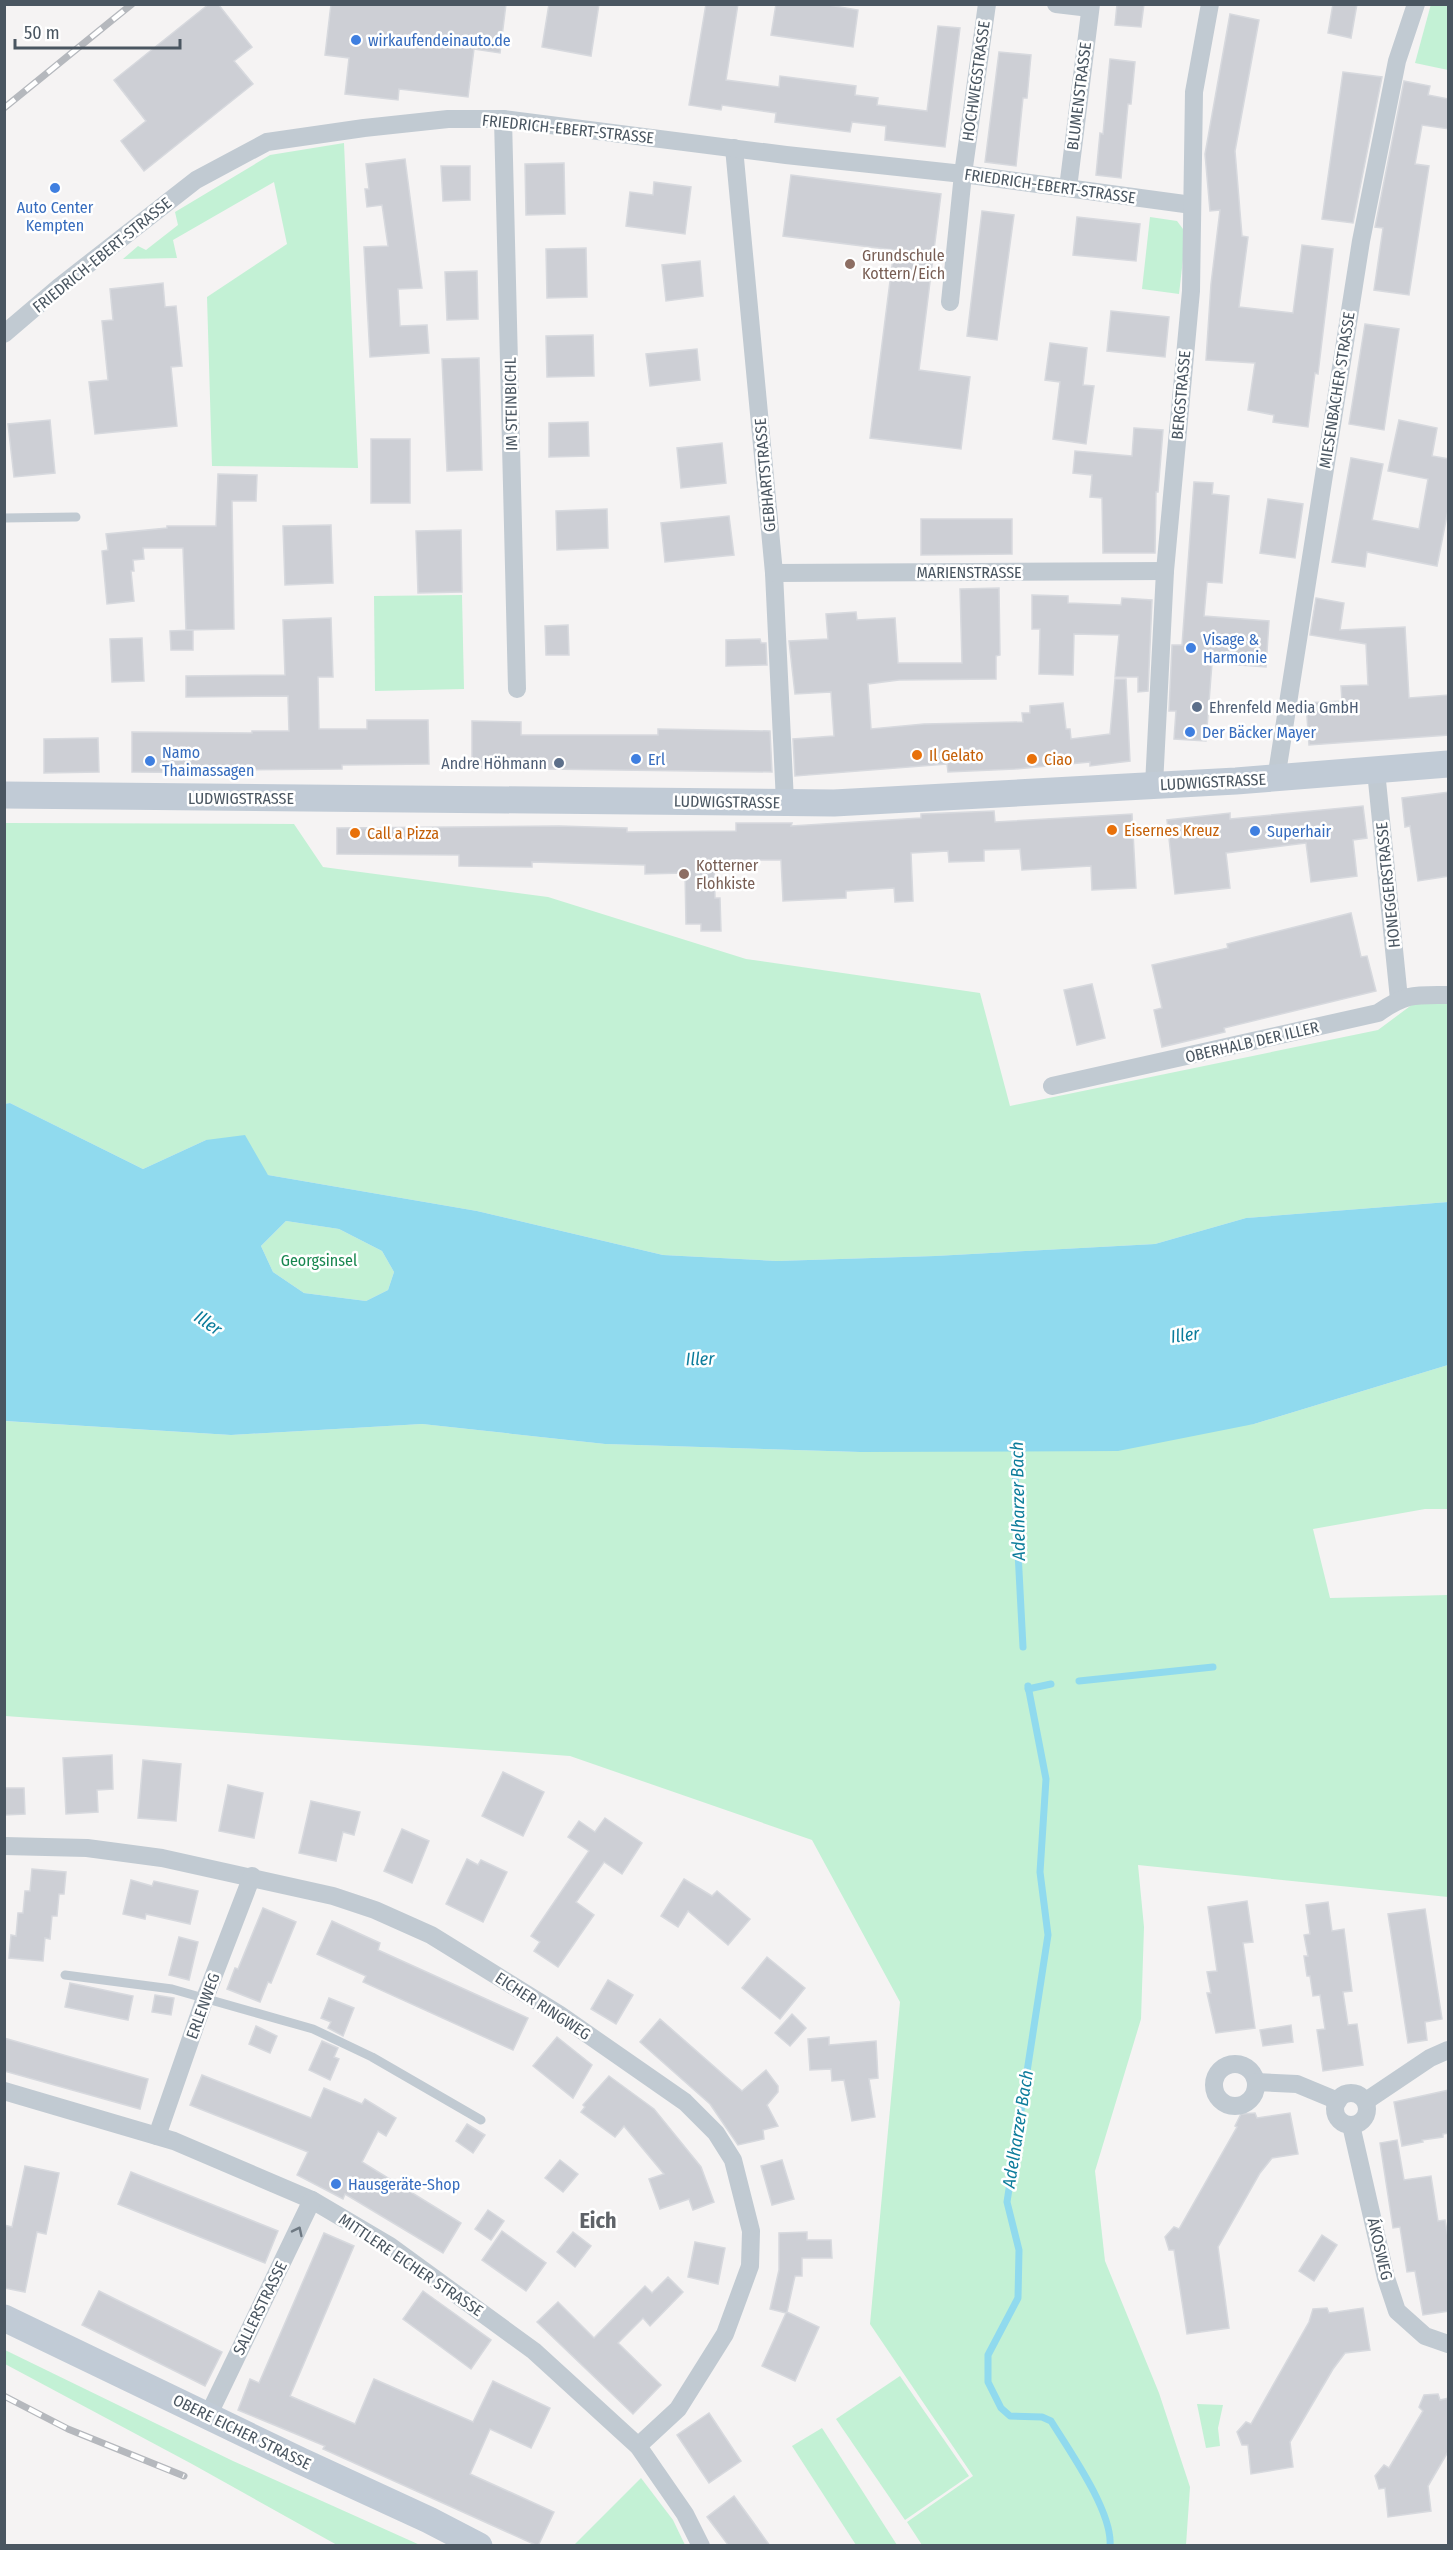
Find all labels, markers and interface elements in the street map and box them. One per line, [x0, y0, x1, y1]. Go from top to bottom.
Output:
scale bar [15, 12, 180, 50]
street label: HOCHWEGSTRASSE [958, 20, 994, 142]
text: 50 m [24, 22, 60, 44]
place label: wirkaufendeinauto.de [368, 31, 511, 50]
marker: wirkaufendeinauto.de [349, 33, 363, 47]
street label: BLUMENSTRASSE [1063, 41, 1095, 151]
street label: FRIEDRICH-EBERT-STRASSE [481, 111, 655, 147]
street label: FRIEDRICH-EBERT-STRASSE [963, 165, 1137, 207]
marker: Auto Center Kempten [48, 181, 62, 195]
street label: FRIEDRICH-EBERT-STRASSE [29, 193, 175, 317]
place label: Auto Center Kempten [17, 198, 94, 235]
place label: Grundschule Kottern/Eich [862, 246, 945, 283]
marker: Grundschule Kottern/Eich [843, 257, 857, 271]
street label: MIESENBACHER STRASSE [1315, 310, 1359, 470]
street label: BERGSTRASSE [1168, 350, 1194, 440]
street label: IM STEINBICHL [501, 357, 521, 451]
street label: GEBHARTSTRASSE [751, 417, 779, 533]
street label: MARIENSTRASSE [916, 563, 1022, 582]
place label: Visage & Harmonie [1203, 630, 1267, 667]
marker: Visage & Harmonie [1184, 641, 1198, 655]
place label: Ehrenfeld Media GmbH [1209, 698, 1359, 717]
marker: Ehrenfeld Media GmbH [1190, 700, 1204, 714]
place label: Der Bäcker Mayer [1202, 723, 1316, 742]
marker: Der Bäcker Mayer [1183, 725, 1197, 739]
place label: Namo Thaimassagen [162, 743, 254, 780]
place label: Il Gelato [929, 746, 984, 765]
marker: Il Gelato [910, 748, 924, 762]
place label: Erl [648, 750, 665, 769]
place label: Ciao [1044, 750, 1072, 769]
marker: Erl [629, 752, 643, 766]
marker: Ciao [1025, 752, 1039, 766]
marker: Namo Thaimassagen [143, 754, 157, 768]
place label: Andre Höhmann [441, 754, 547, 773]
marker: Andre Höhmann [552, 756, 566, 770]
street label: LUDWIGSTRASSE [1160, 770, 1266, 794]
street label: LUDWIGSTRASSE [188, 789, 294, 808]
street label: LUDWIGSTRASSE [674, 792, 780, 812]
place label: Eisernes Kreuz [1124, 821, 1219, 840]
street label: HONEGGERSTRASSE [1372, 821, 1404, 949]
place label: Superhair [1267, 822, 1332, 841]
marker: Eisernes Kreuz [1105, 823, 1119, 837]
place label: Call a Pizza [367, 824, 439, 843]
marker: Superhair [1248, 824, 1262, 838]
marker: Call a Pizza [348, 826, 362, 840]
place label: Kotterner Flohkiste [696, 856, 759, 893]
marker: Kotterner Flohkiste [677, 867, 691, 881]
street label: OBERHALB DER ILLER [1183, 1017, 1321, 1067]
park label: Georgsinsel [281, 1251, 357, 1270]
water label: Iller [190, 1306, 227, 1341]
water label: Iller [1169, 1322, 1201, 1348]
water label: Iller [685, 1348, 715, 1370]
water label: Adelharzer Bach [1006, 1441, 1030, 1562]
street label: EICHER RINGWEG [492, 1968, 594, 2044]
street label: ERLENWEG [182, 1970, 224, 2042]
water label: Adelharzer Bach [998, 2068, 1038, 2191]
place label: Hausgeräte-Shop [348, 2175, 460, 2194]
marker: Hausgeräte-Shop [329, 2177, 343, 2191]
district label: Eich [579, 2207, 617, 2234]
street label: MITTLERE EICHER STRASSE [335, 2210, 487, 2320]
street label: ÁKOSWEG [1364, 2216, 1396, 2282]
one-way arrow [290, 2226, 302, 2237]
street label: SALLERSTRASSE [229, 2258, 291, 2358]
street label: OBERE EICHER STRASSE [170, 2390, 314, 2474]

